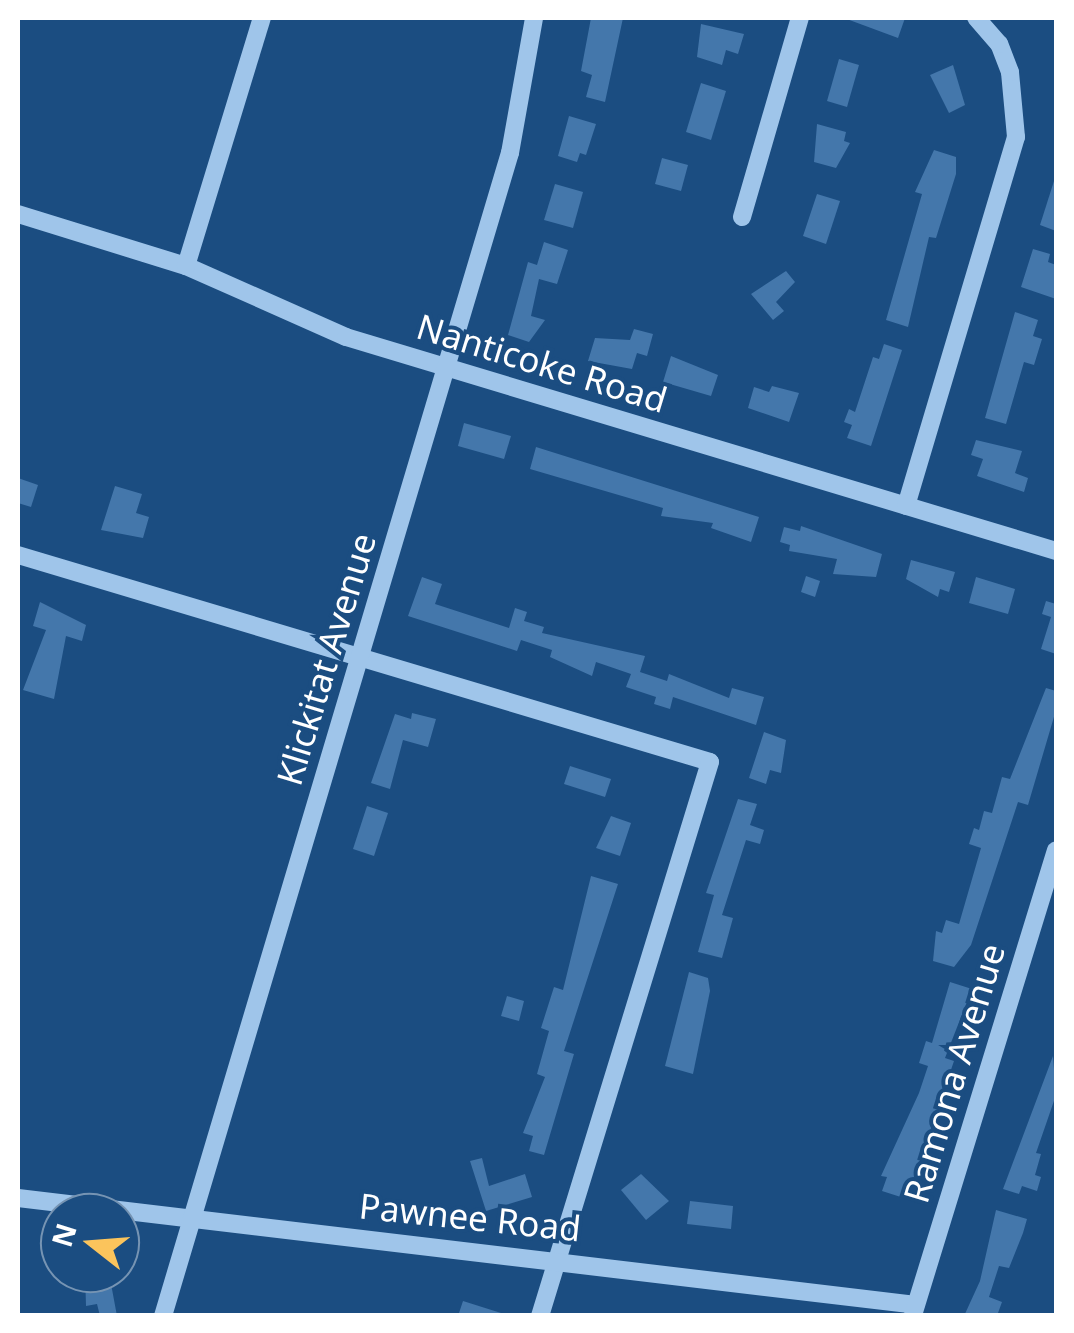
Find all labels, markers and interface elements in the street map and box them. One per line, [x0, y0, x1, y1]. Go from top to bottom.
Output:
street label: Nanticoke Road [412, 305, 672, 421]
street label: Klickitat Avenue [268, 528, 384, 790]
street label: Ramona Avenue [895, 938, 1013, 1208]
street label: Pawnee Road [357, 1184, 583, 1250]
north arrow [40, 1193, 140, 1293]
text: N [42, 1218, 85, 1251]

